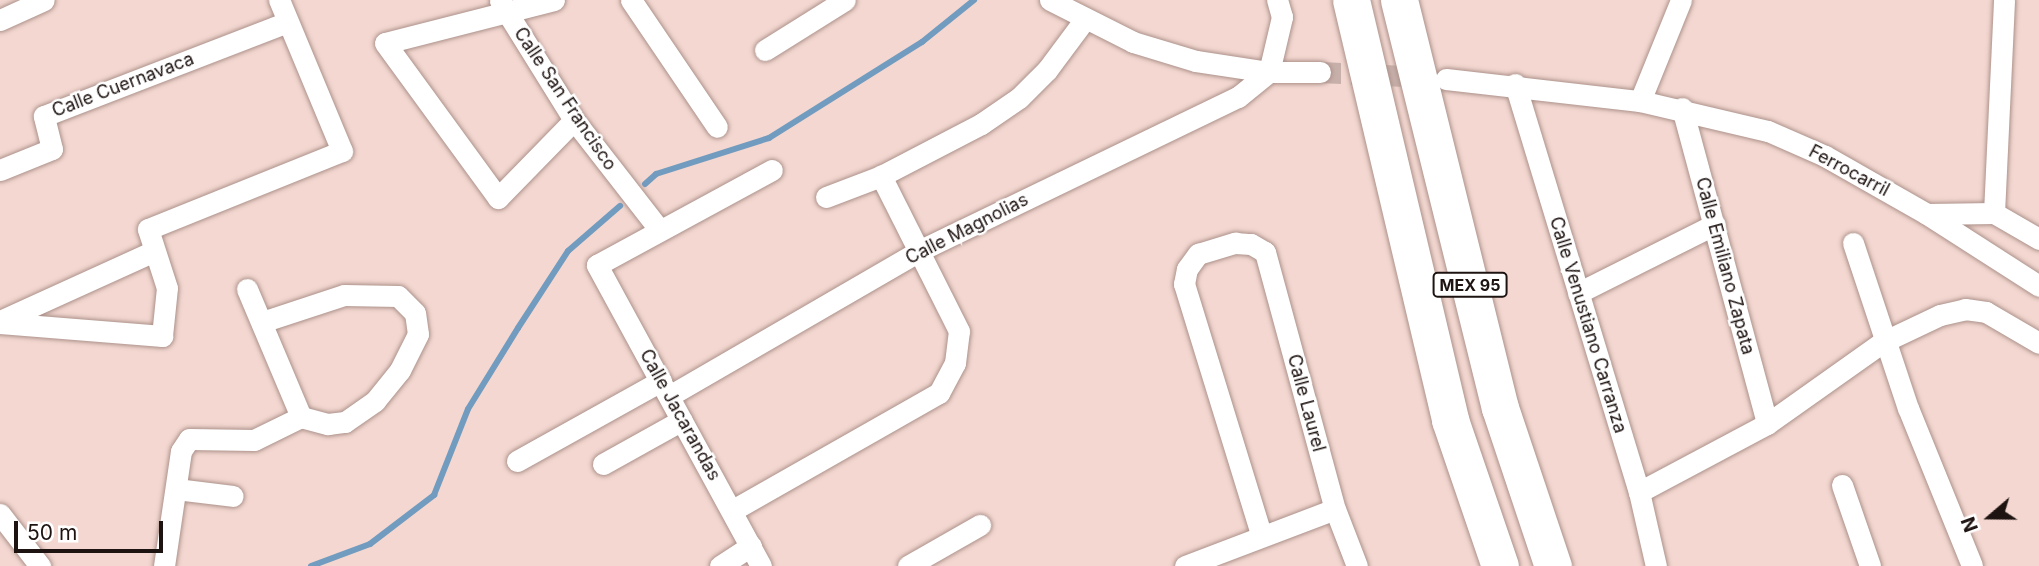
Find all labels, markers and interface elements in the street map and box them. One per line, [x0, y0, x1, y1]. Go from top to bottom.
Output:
street label: Calle San Francisco [509, 23, 621, 175]
street label: Calle Cuernavaca [49, 48, 197, 122]
street label: Ferrocarril [1805, 141, 1893, 201]
street label: Calle Emiliano Zapata [1691, 175, 1759, 357]
street label: Calle Magnolias [902, 189, 1032, 269]
street label: Calle Venustiano Carranza [1545, 214, 1631, 436]
road number: MEX 95 [1432, 272, 1508, 298]
street label: Calle Jacarandas [635, 346, 725, 484]
street label: Calle Laurel [1283, 352, 1329, 454]
north arrow [1955, 482, 2025, 552]
scale bar [18, 506, 166, 550]
text: N [1957, 514, 1983, 535]
text: 50 m [27, 520, 77, 545]

